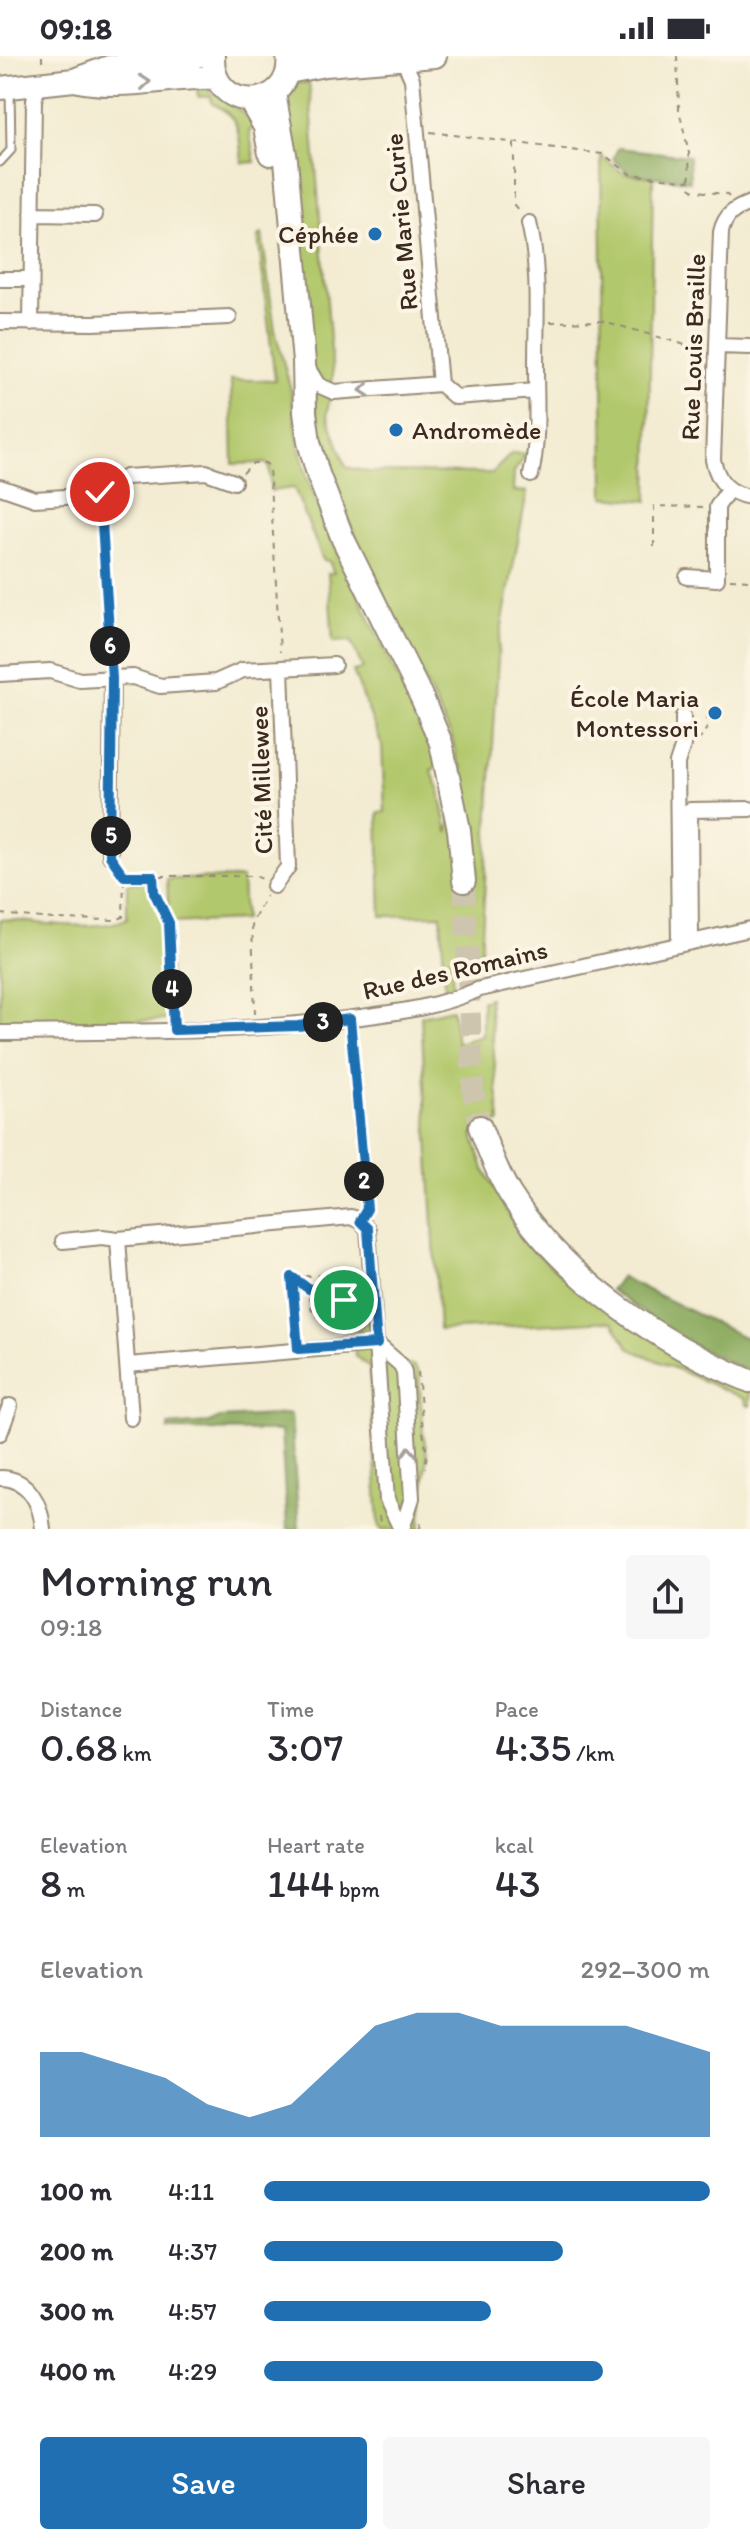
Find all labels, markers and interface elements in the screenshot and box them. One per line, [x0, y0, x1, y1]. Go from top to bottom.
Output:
text: 09:18 [40, 10, 112, 47]
one-way arrow [139, 74, 152, 91]
street label: Rue Marie Curie [377, 132, 425, 312]
place label: Céphée [278, 218, 359, 250]
marker: Céphée [366, 225, 384, 243]
street label: Rue Louis Braille [674, 253, 712, 441]
one-way arrow [358, 382, 371, 399]
place label: Andromède [412, 414, 541, 446]
marker: Andromède [387, 421, 405, 439]
pin [66, 458, 134, 526]
icon: check [78, 470, 122, 514]
pin: 6 [90, 626, 130, 666]
text: 6 [104, 632, 116, 659]
place label: École Maria Montessori [570, 682, 699, 744]
marker: École Maria Montessori [706, 704, 724, 722]
street label: Cité Millewee [242, 705, 280, 855]
pin: 5 [91, 816, 131, 856]
text: 5 [105, 822, 117, 849]
street label: Rue des Romains [359, 933, 551, 1007]
pin: 4 [152, 969, 192, 1009]
text: 4 [165, 975, 179, 1002]
pin: 3 [303, 1002, 343, 1042]
text: 3 [317, 1008, 329, 1035]
pin: 2 [344, 1161, 384, 1201]
text: 2 [358, 1167, 370, 1194]
pin [310, 1266, 378, 1334]
icon: arrive [322, 1278, 366, 1322]
one-way arrow [401, 1445, 418, 1458]
text: Morning run [40, 1554, 273, 1607]
button: share [626, 1555, 710, 1639]
text: 09:18 [40, 1611, 102, 1643]
text: Distance [40, 1696, 122, 1723]
text: Time [267, 1696, 314, 1723]
text: Pace [495, 1696, 539, 1723]
text: 0.68 [40, 1723, 118, 1771]
text: 3:07 [267, 1723, 343, 1771]
text: 4:35 [495, 1723, 571, 1771]
text: km [118, 1740, 152, 1767]
text: /km [571, 1740, 615, 1767]
text: Elevation [40, 1832, 127, 1859]
text: Heart rate [267, 1832, 365, 1859]
text: kcal [495, 1832, 534, 1859]
text: 8 [40, 1859, 62, 1907]
text: 144 [267, 1859, 334, 1907]
text: 43 [495, 1859, 541, 1907]
text: m [62, 1876, 85, 1903]
text: bpm [334, 1876, 380, 1903]
text: Elevation [40, 1953, 143, 1985]
text: 292–300 m [581, 1953, 710, 1985]
text: 100 m [40, 2175, 112, 2207]
text: 4:11 [168, 2175, 214, 2207]
text: 200 m [40, 2235, 113, 2267]
text: 4:37 [168, 2235, 217, 2267]
text: 300 m [40, 2295, 114, 2327]
text: 4:57 [168, 2295, 217, 2327]
text: 400 m [40, 2355, 115, 2387]
text: 4:29 [168, 2355, 217, 2387]
button: Save [40, 2437, 367, 2529]
button: Share [383, 2437, 710, 2529]

